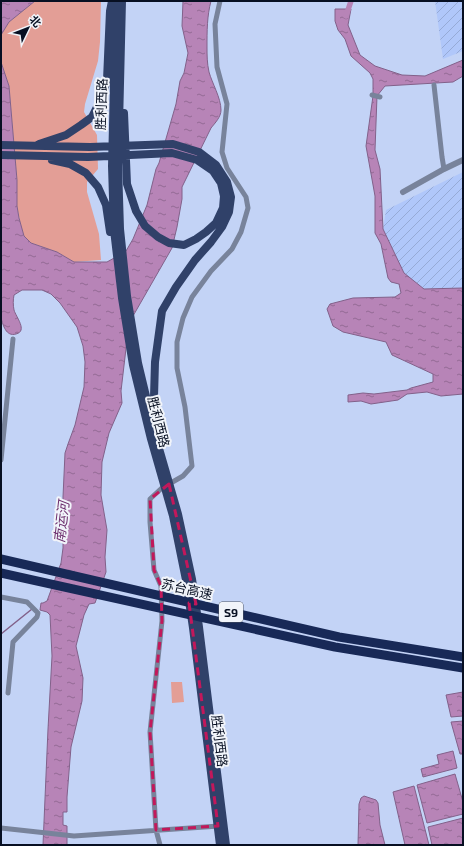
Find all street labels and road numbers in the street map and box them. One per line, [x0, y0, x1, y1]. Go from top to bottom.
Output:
street label: 胜利西路 [92, 78, 110, 130]
street label: 胜利西路 [145, 395, 173, 449]
street label: 苏台高速 [160, 575, 214, 603]
road number: S9 [219, 602, 243, 622]
street label: 胜利西路 [209, 714, 231, 768]

